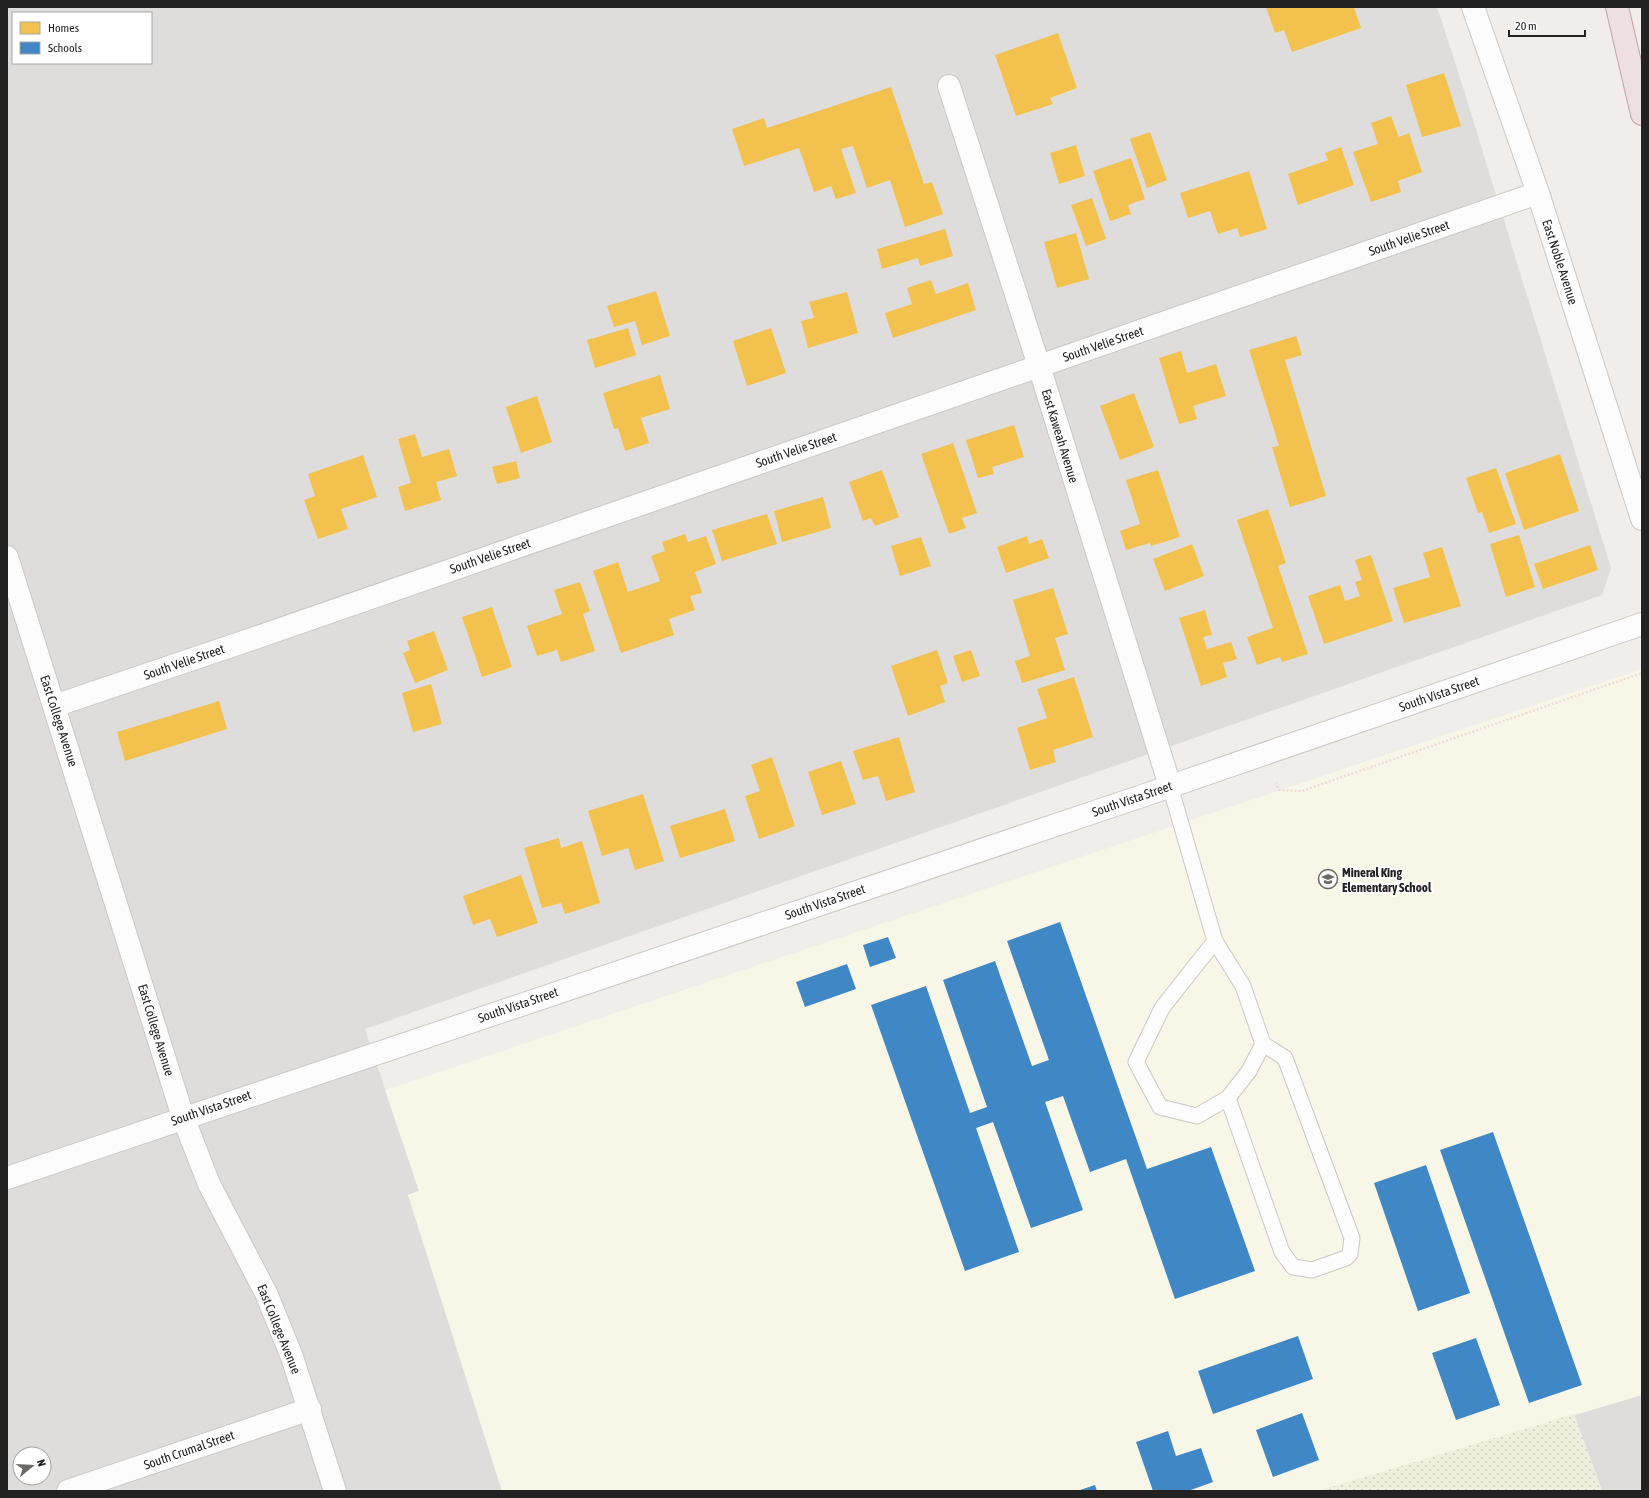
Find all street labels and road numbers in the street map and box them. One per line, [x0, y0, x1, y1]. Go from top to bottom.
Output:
street label: South Velie Street [1367, 217, 1451, 259]
street label: East Noble Avenue [1539, 218, 1581, 307]
street label: South Velie Street [1061, 323, 1145, 365]
street label: East Kaweah Avenue [1039, 387, 1081, 485]
street label: South Velie Street [754, 429, 838, 471]
street label: South Velie Street [448, 535, 532, 577]
street label: South Velie Street [142, 641, 226, 683]
street label: East College Avenue [37, 673, 81, 769]
street label: South Vista Street [1397, 673, 1481, 715]
street label: South Vista Street [1090, 778, 1174, 820]
street label: South Vista Street [783, 881, 867, 923]
street label: East College Avenue [135, 982, 177, 1078]
street label: South Vista Street [476, 984, 560, 1026]
street label: South Vista Street [169, 1087, 253, 1129]
street label: East College Avenue [254, 1282, 304, 1376]
street label: South Crumal Street [142, 1427, 236, 1473]

